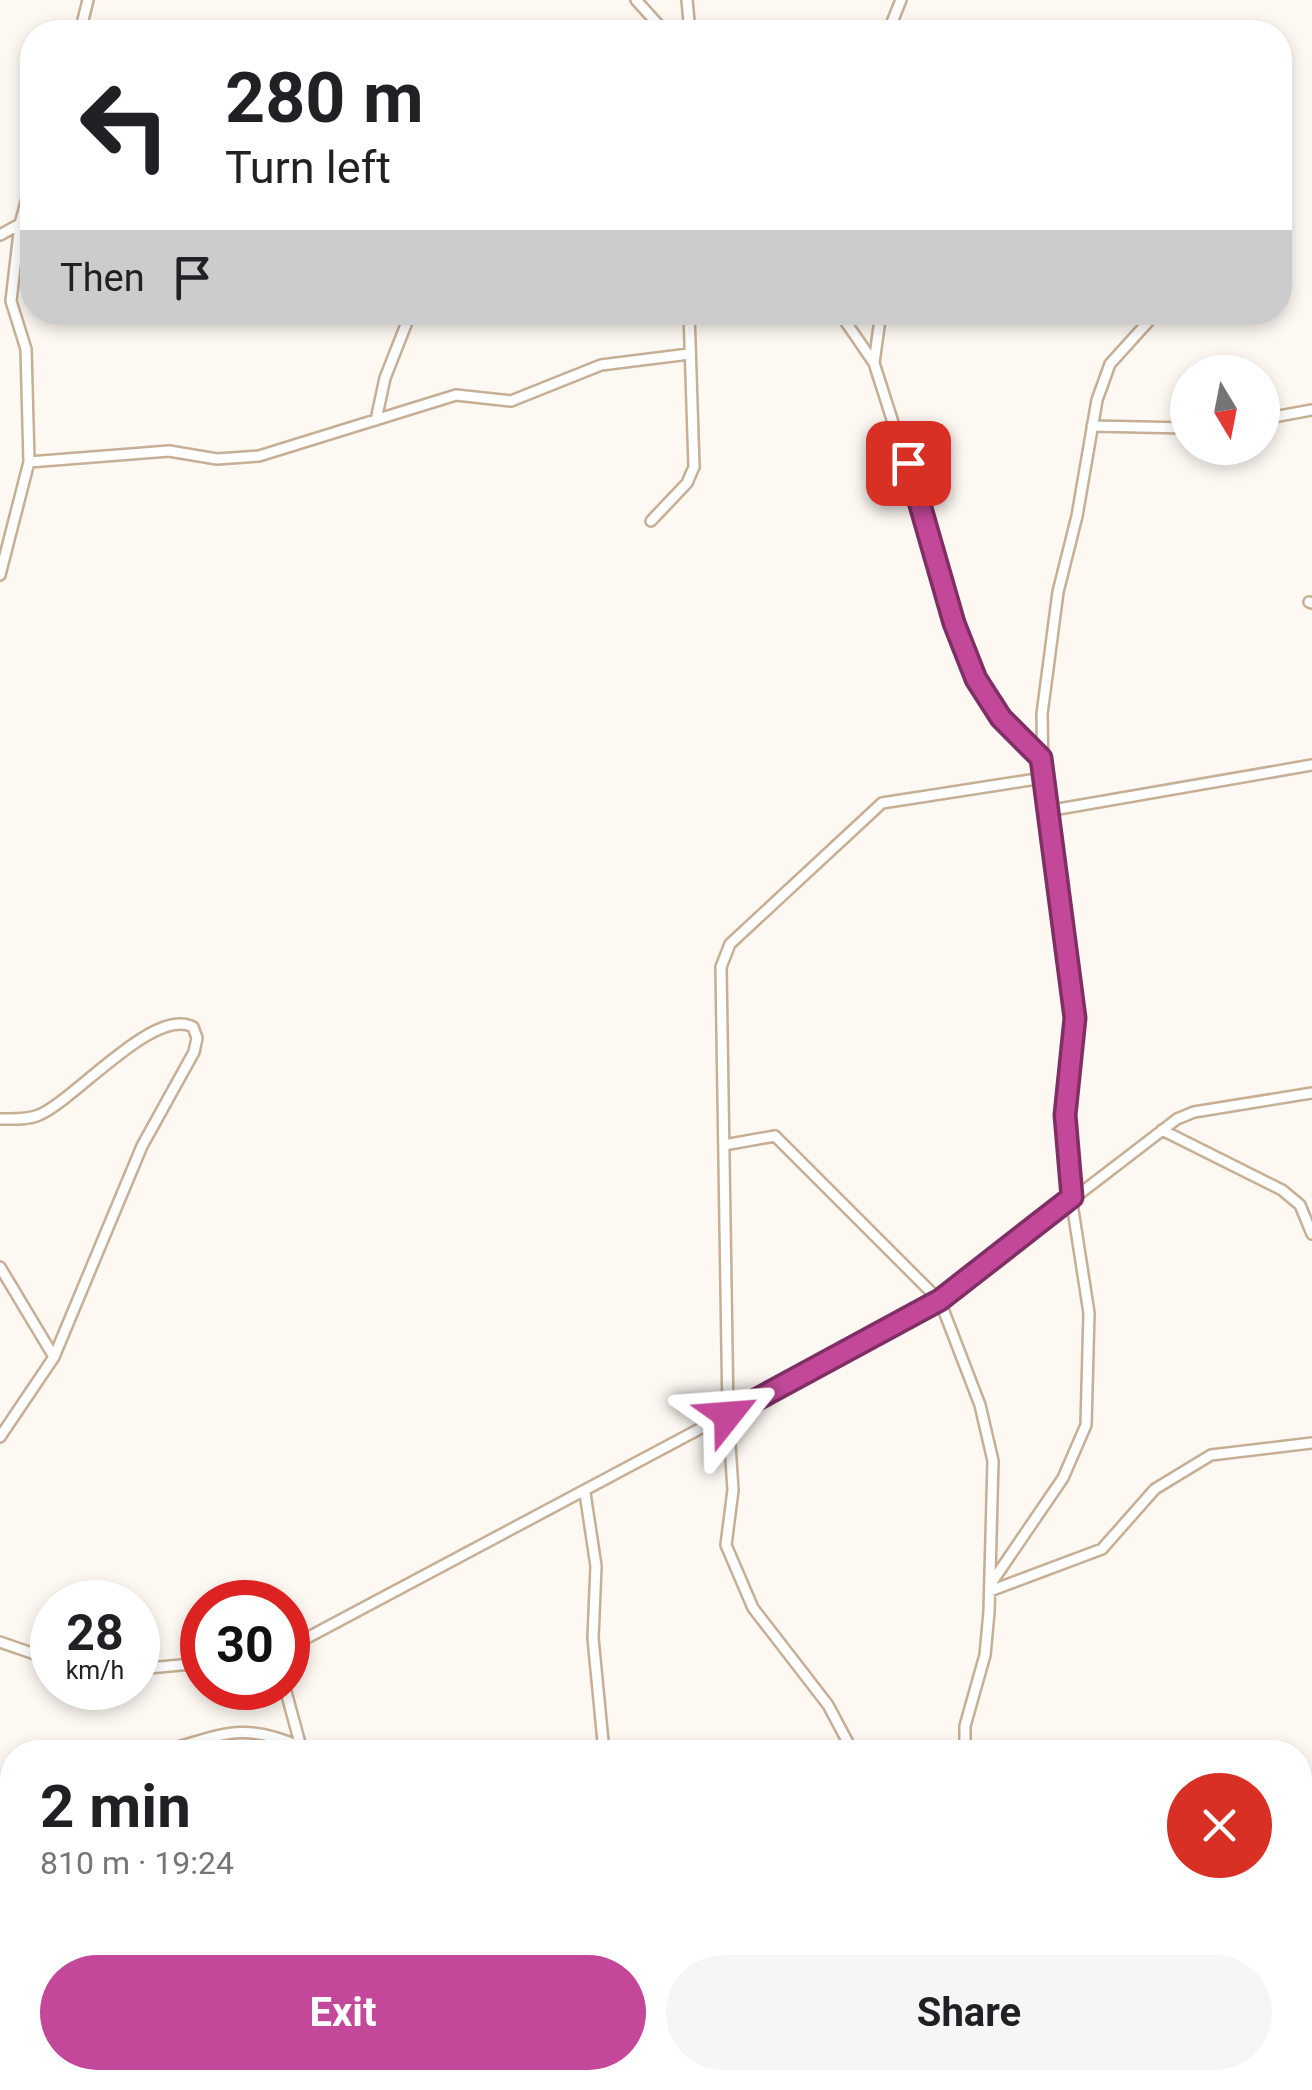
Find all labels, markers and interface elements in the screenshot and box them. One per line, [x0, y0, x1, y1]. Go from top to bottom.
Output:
text: 280 m [225, 57, 424, 139]
icon: left [60, 60, 190, 190]
text: Turn left [225, 141, 391, 194]
icon: arrive [165, 250, 220, 305]
text: Then [60, 256, 145, 300]
north arrow [1170, 355, 1280, 465]
map controls [1170, 355, 1280, 465]
pin [866, 421, 951, 506]
icon: arrive [881, 436, 936, 491]
position arrow [676, 1363, 780, 1467]
speed limit sign: 30 [180, 1580, 310, 1710]
text: 28 [66, 1604, 124, 1662]
text: km/h [66, 1656, 124, 1685]
text: 2 min [40, 1771, 191, 1842]
button: close [1167, 1773, 1272, 1878]
text: 810 m · 19:24 [40, 1844, 234, 1882]
button: Exit [40, 1955, 646, 2070]
button: Share [666, 1955, 1272, 2070]

